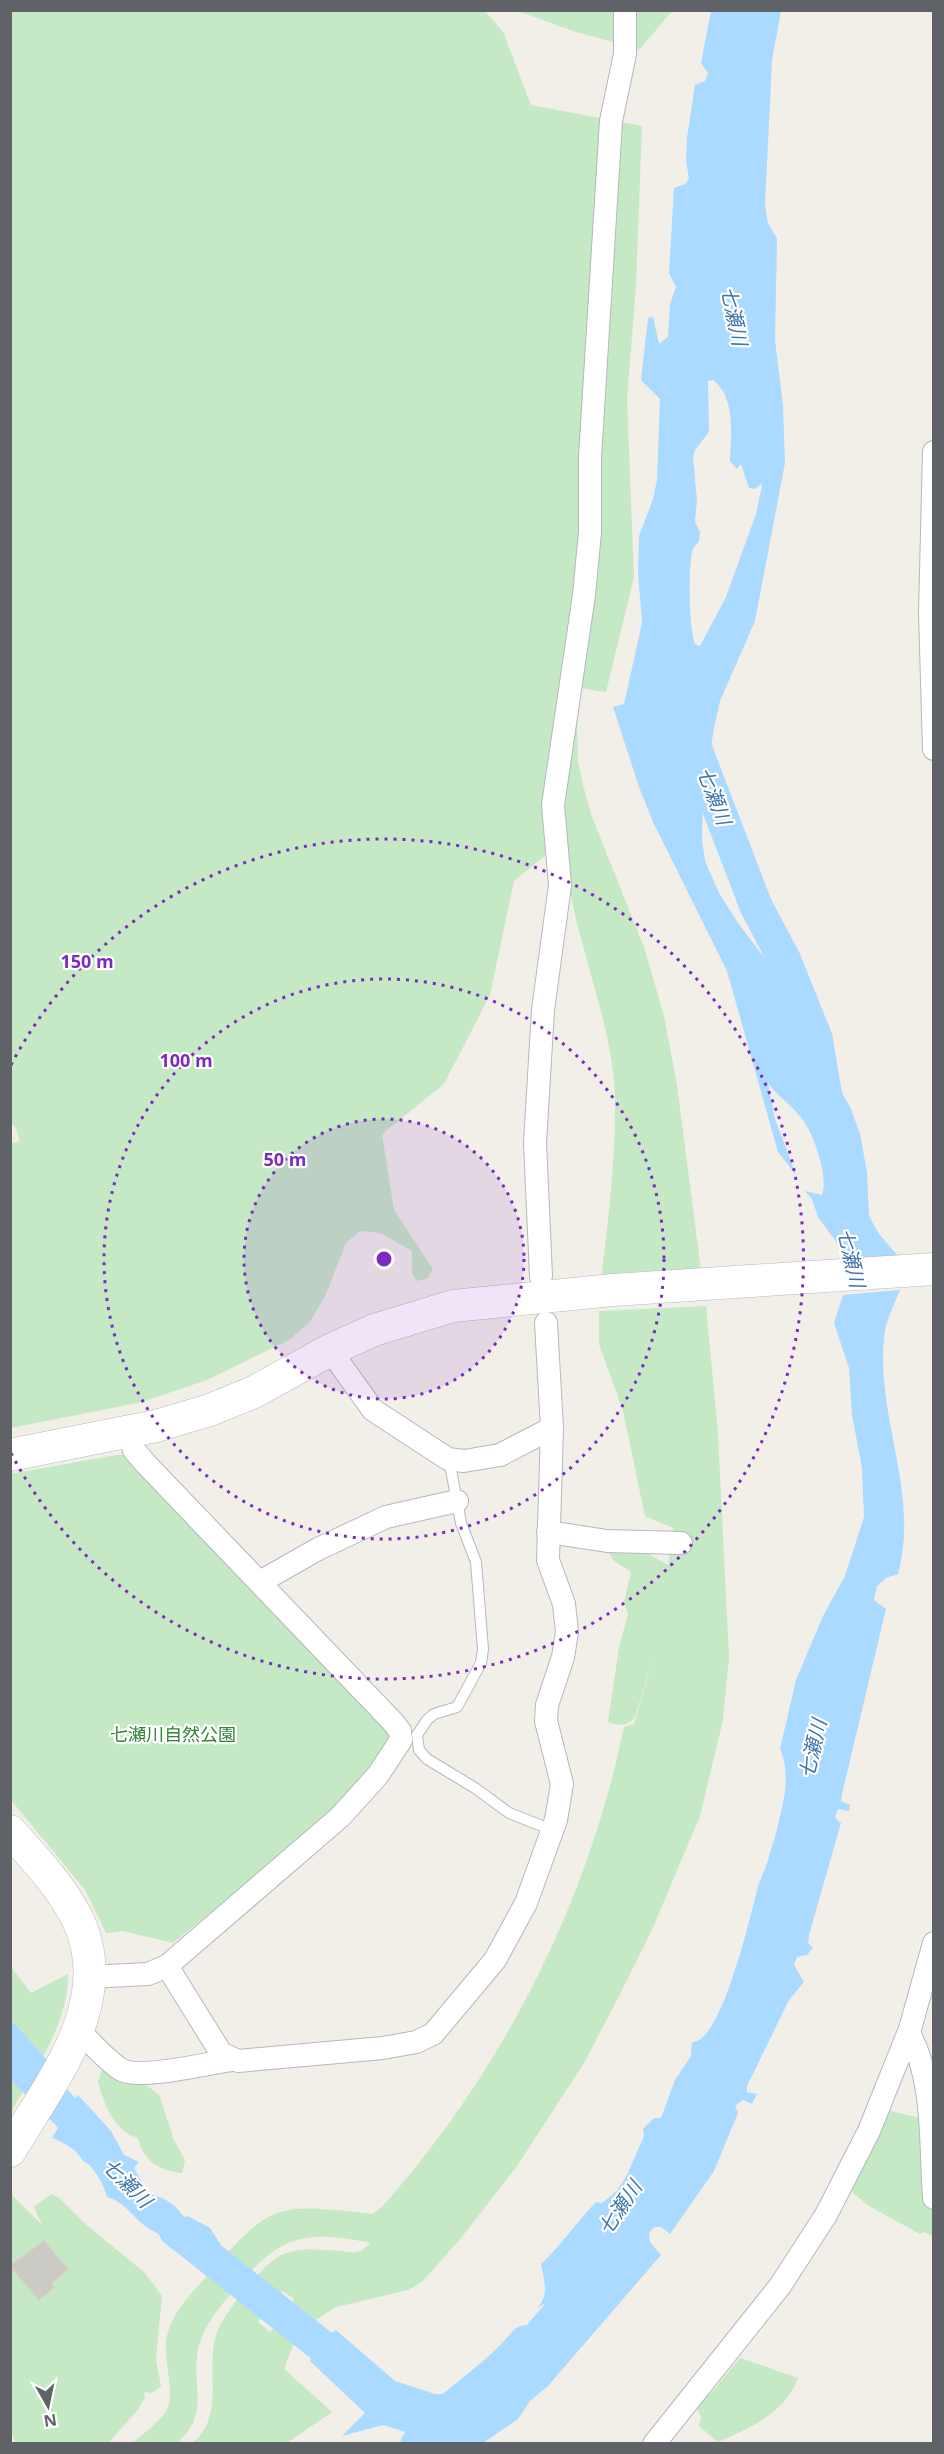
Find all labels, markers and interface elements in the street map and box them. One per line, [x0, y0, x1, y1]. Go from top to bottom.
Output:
water label: 七瀬川 [715, 284, 754, 350]
water label: 七瀬川 [691, 763, 739, 831]
text: 150 m [60, 949, 114, 973]
text: 100 m [159, 1048, 213, 1072]
text: 50 m [264, 1147, 306, 1171]
water label: 七瀬川 [832, 1226, 872, 1292]
centre of rings [374, 1249, 394, 1269]
water label: 七瀬川 [793, 1715, 833, 1781]
park label: 七瀬川自然公園 [110, 1722, 236, 1746]
water label: 七瀬川 [97, 2152, 160, 2215]
water label: 七瀬川 [592, 2174, 649, 2240]
north arrow [18, 2376, 78, 2436]
text: N [42, 2409, 58, 2433]

